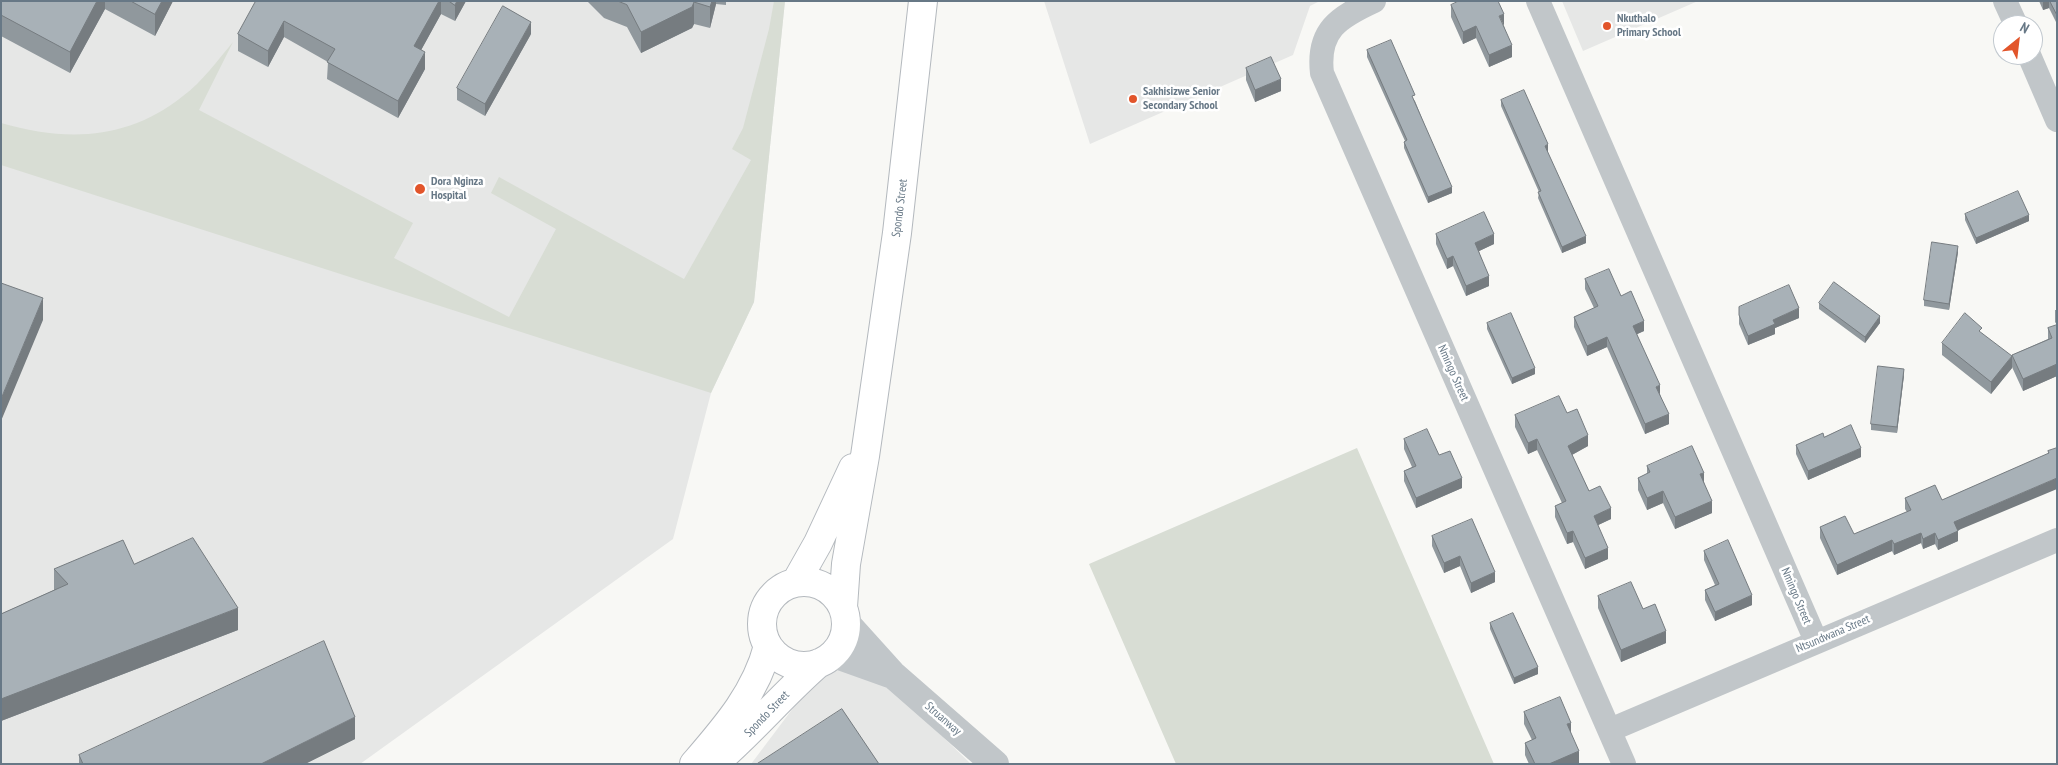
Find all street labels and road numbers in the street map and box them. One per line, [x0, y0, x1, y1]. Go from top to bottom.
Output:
street label: Spondo Street [889, 178, 911, 238]
street label: Nmingo Street [1434, 343, 1472, 403]
street label: Nmingo Street [1778, 566, 1814, 626]
street label: Ntsundwana Street [1794, 612, 1872, 656]
street label: Spondo Street [741, 688, 793, 740]
street label: Struanway [922, 699, 964, 739]

